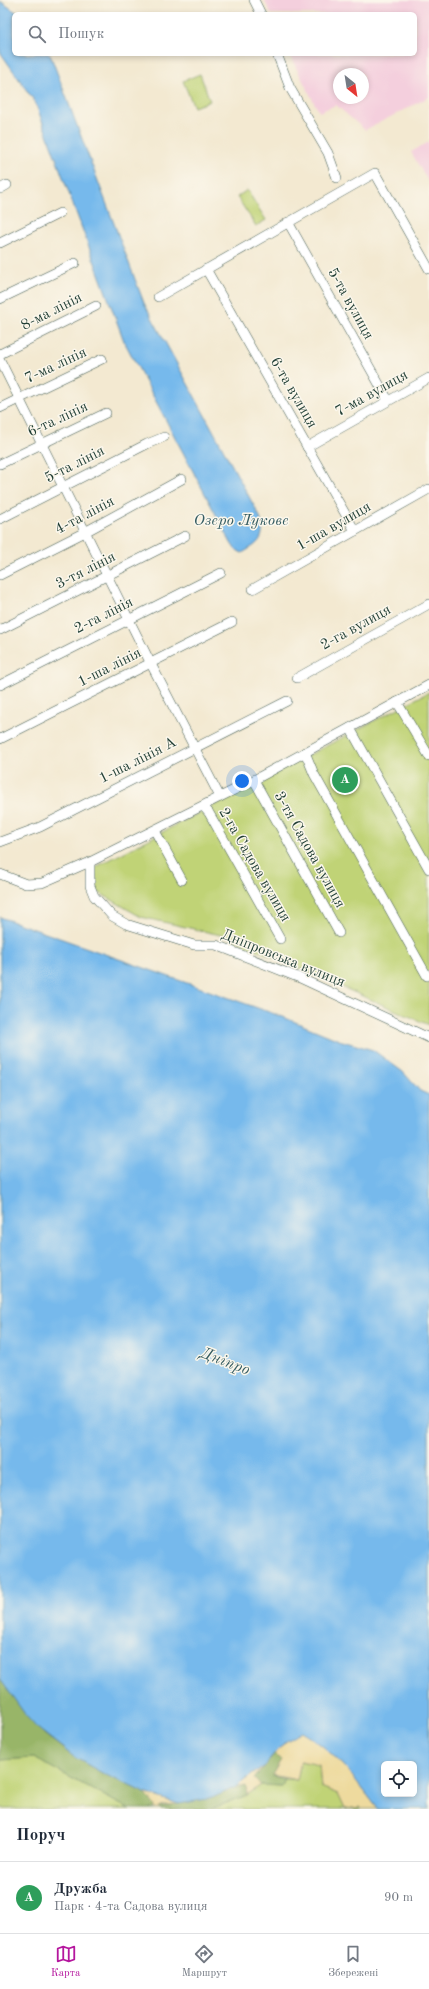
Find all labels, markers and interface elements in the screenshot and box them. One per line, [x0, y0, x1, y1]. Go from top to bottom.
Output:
search box [12, 12, 417, 56]
icon: search [26, 23, 48, 45]
text: Пошук [58, 27, 104, 42]
north arrow [333, 68, 369, 104]
street label: 5-та вулиця [324, 266, 376, 342]
street label: 8-ма лінія [19, 290, 85, 334]
street label: 7-ма лінія [23, 345, 89, 387]
street label: 6-та вулиця [267, 355, 319, 431]
street label: 7-ма вулиця [333, 368, 411, 420]
street label: 6-та лінія [26, 399, 91, 440]
street label: 5-та лінія [43, 444, 107, 486]
street label: 4-та лінія [53, 494, 117, 538]
street label: 1-ша вулиця [294, 500, 374, 554]
water label: Озеро Лукове [193, 513, 289, 529]
street label: 3-тя лінія [54, 549, 119, 592]
street label: 2-га лінія [72, 595, 136, 637]
street label: 2-га вулиця [318, 602, 394, 653]
street label: 1-ша лінія [76, 646, 144, 690]
street label: 1-ша лінія А [97, 735, 180, 787]
pin: A [332, 765, 358, 795]
your location [232, 771, 252, 791]
street label: 3-тя Садова вулиця [271, 789, 347, 911]
street label: 2-га Садова вулиця [215, 805, 293, 925]
street label: Дніпровська вулиця [219, 927, 347, 991]
water label: Дніпро [196, 1345, 252, 1379]
map controls [381, 1761, 417, 1797]
button: locate [381, 1761, 417, 1797]
text: Поруч [16, 1827, 65, 1844]
text: Дружба [54, 1882, 107, 1897]
text: A [24, 1891, 34, 1904]
text: 90 m [384, 1891, 413, 1904]
text: Парк · 4-та Садова вулиця [54, 1900, 207, 1913]
tab: Карта [51, 1943, 80, 1981]
tab: Маршрут [182, 1943, 227, 1981]
tab: Збережені [328, 1943, 378, 1981]

